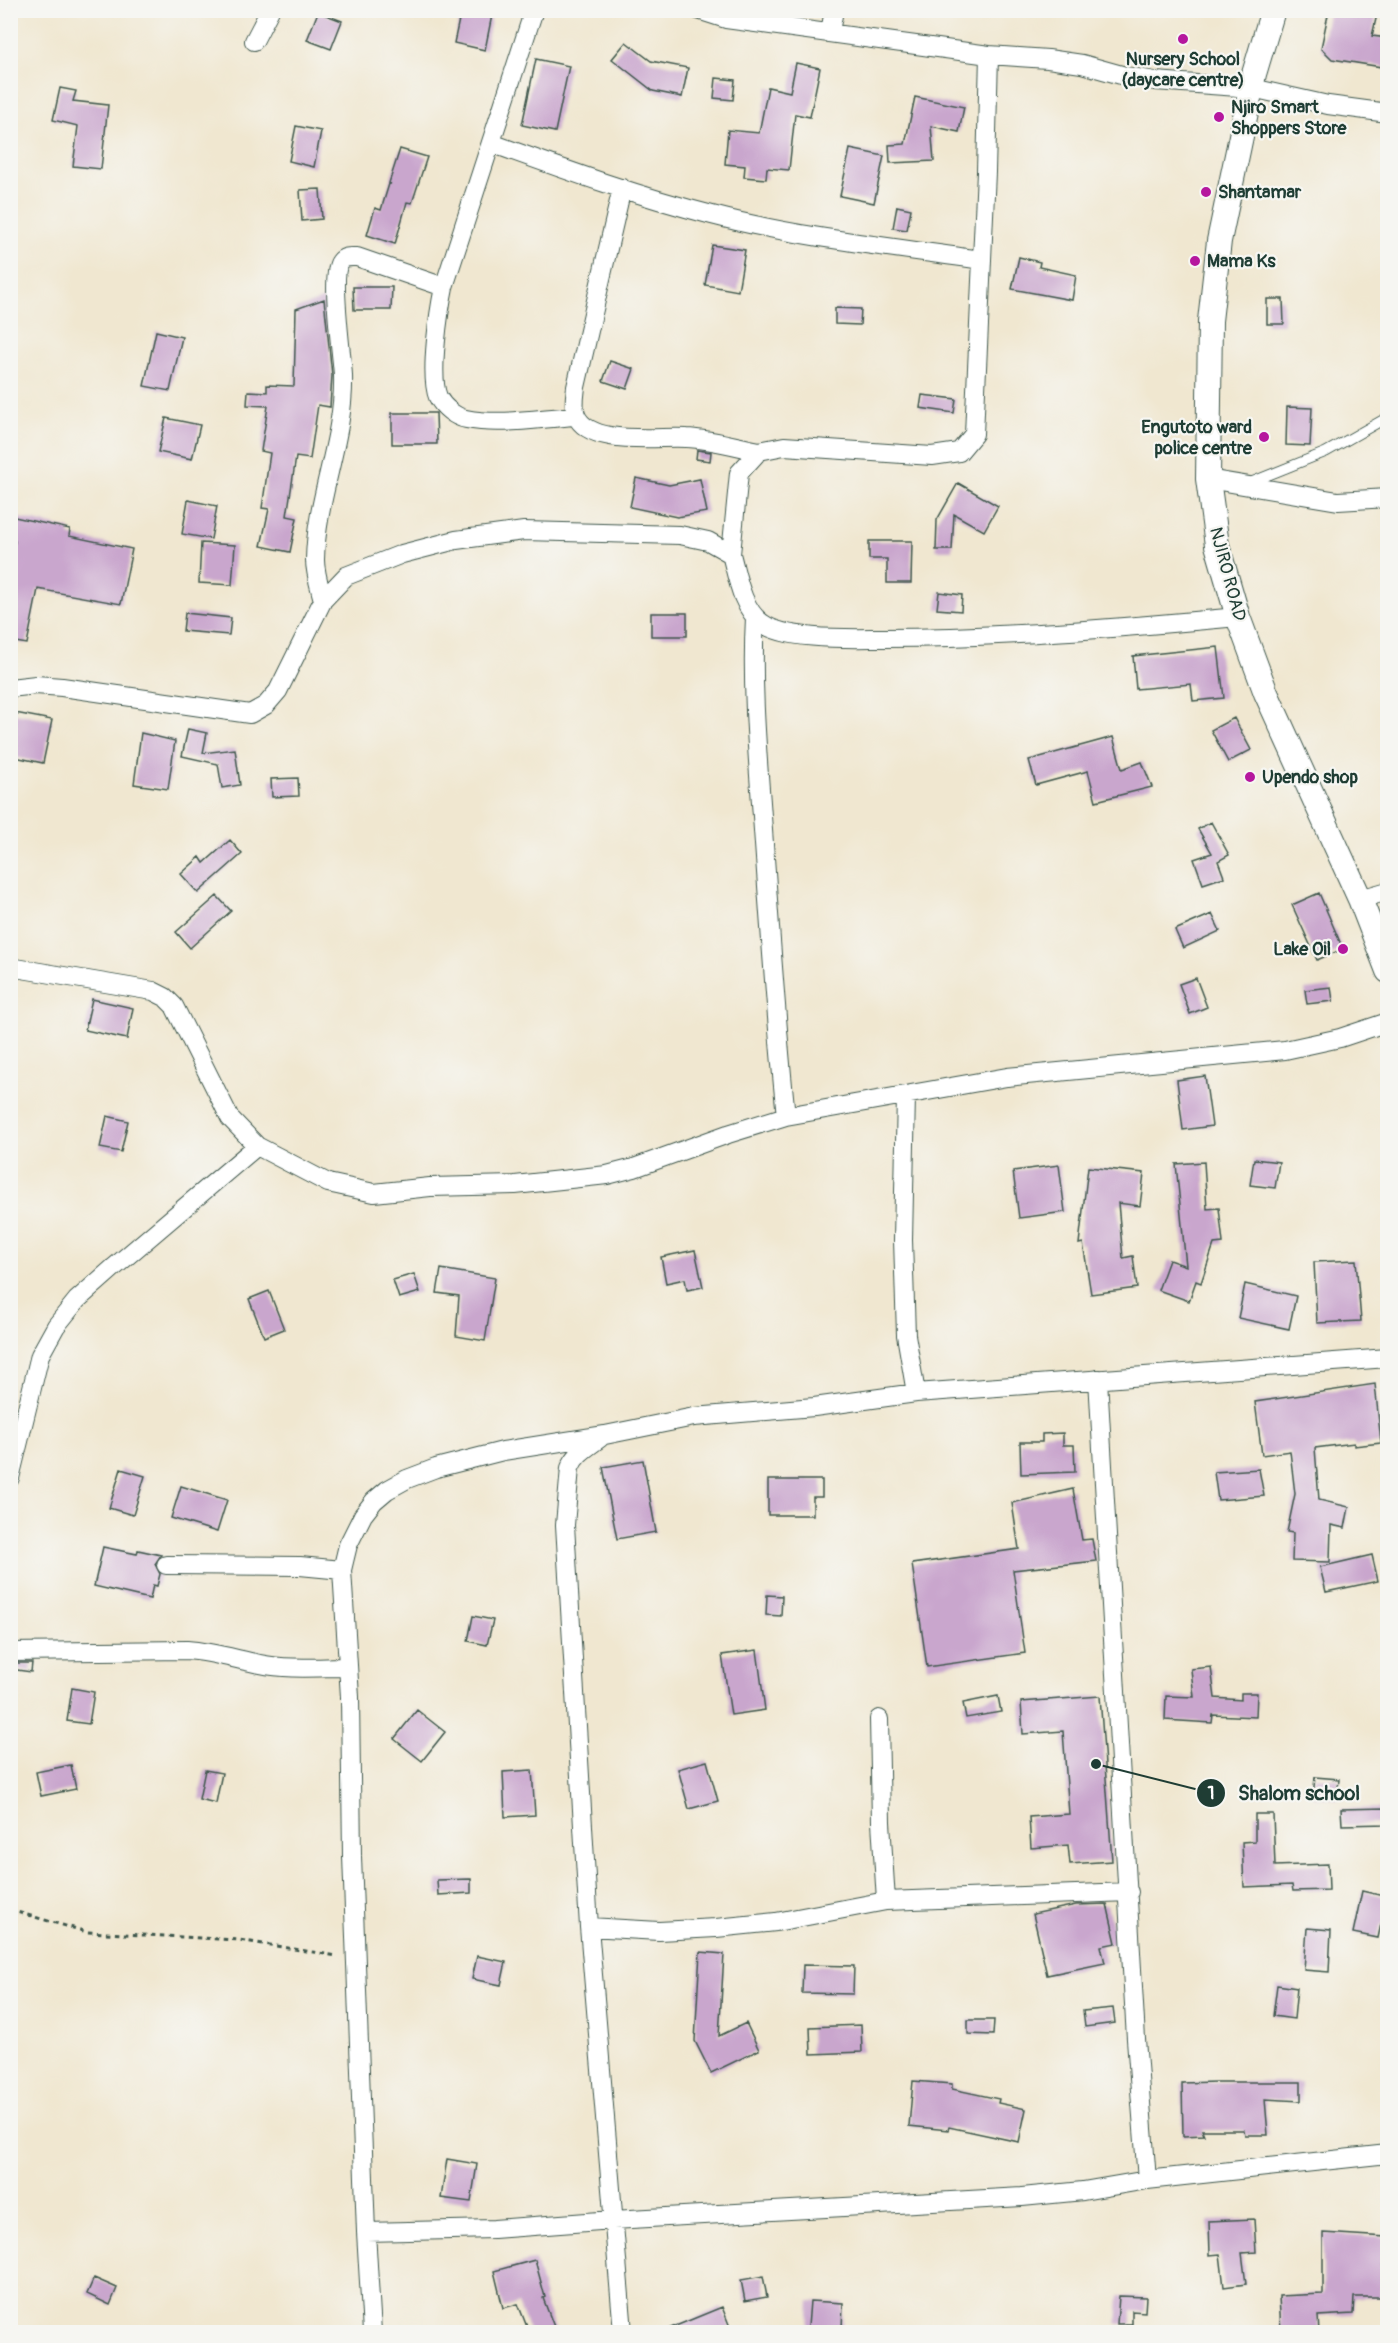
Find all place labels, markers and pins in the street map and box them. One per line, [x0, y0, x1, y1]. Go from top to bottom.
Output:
marker: Nursery School (daycare centre) [1176, 32, 1190, 46]
place label: Nursery School (daycare centre) [1121, 48, 1245, 92]
place label: Njiro Smart Shoppers Store [1231, 96, 1348, 140]
marker: Njiro Smart Shoppers Store [1212, 110, 1226, 124]
place label: Shantamar [1218, 181, 1302, 204]
marker: Shantamar [1199, 185, 1213, 199]
place label: Mama Ks [1207, 250, 1276, 273]
marker: Mama Ks [1188, 254, 1202, 268]
place label: Engutoto ward police centre [1141, 416, 1253, 460]
marker: Engutoto ward police centre [1257, 430, 1271, 444]
place label: Upendo shop [1262, 766, 1358, 789]
marker: Upendo shop [1243, 770, 1257, 784]
place label: Lake Oil [1273, 938, 1331, 961]
marker: Lake Oil [1336, 942, 1350, 956]
callout: Shalom school [1196, 1774, 1372, 1812]

